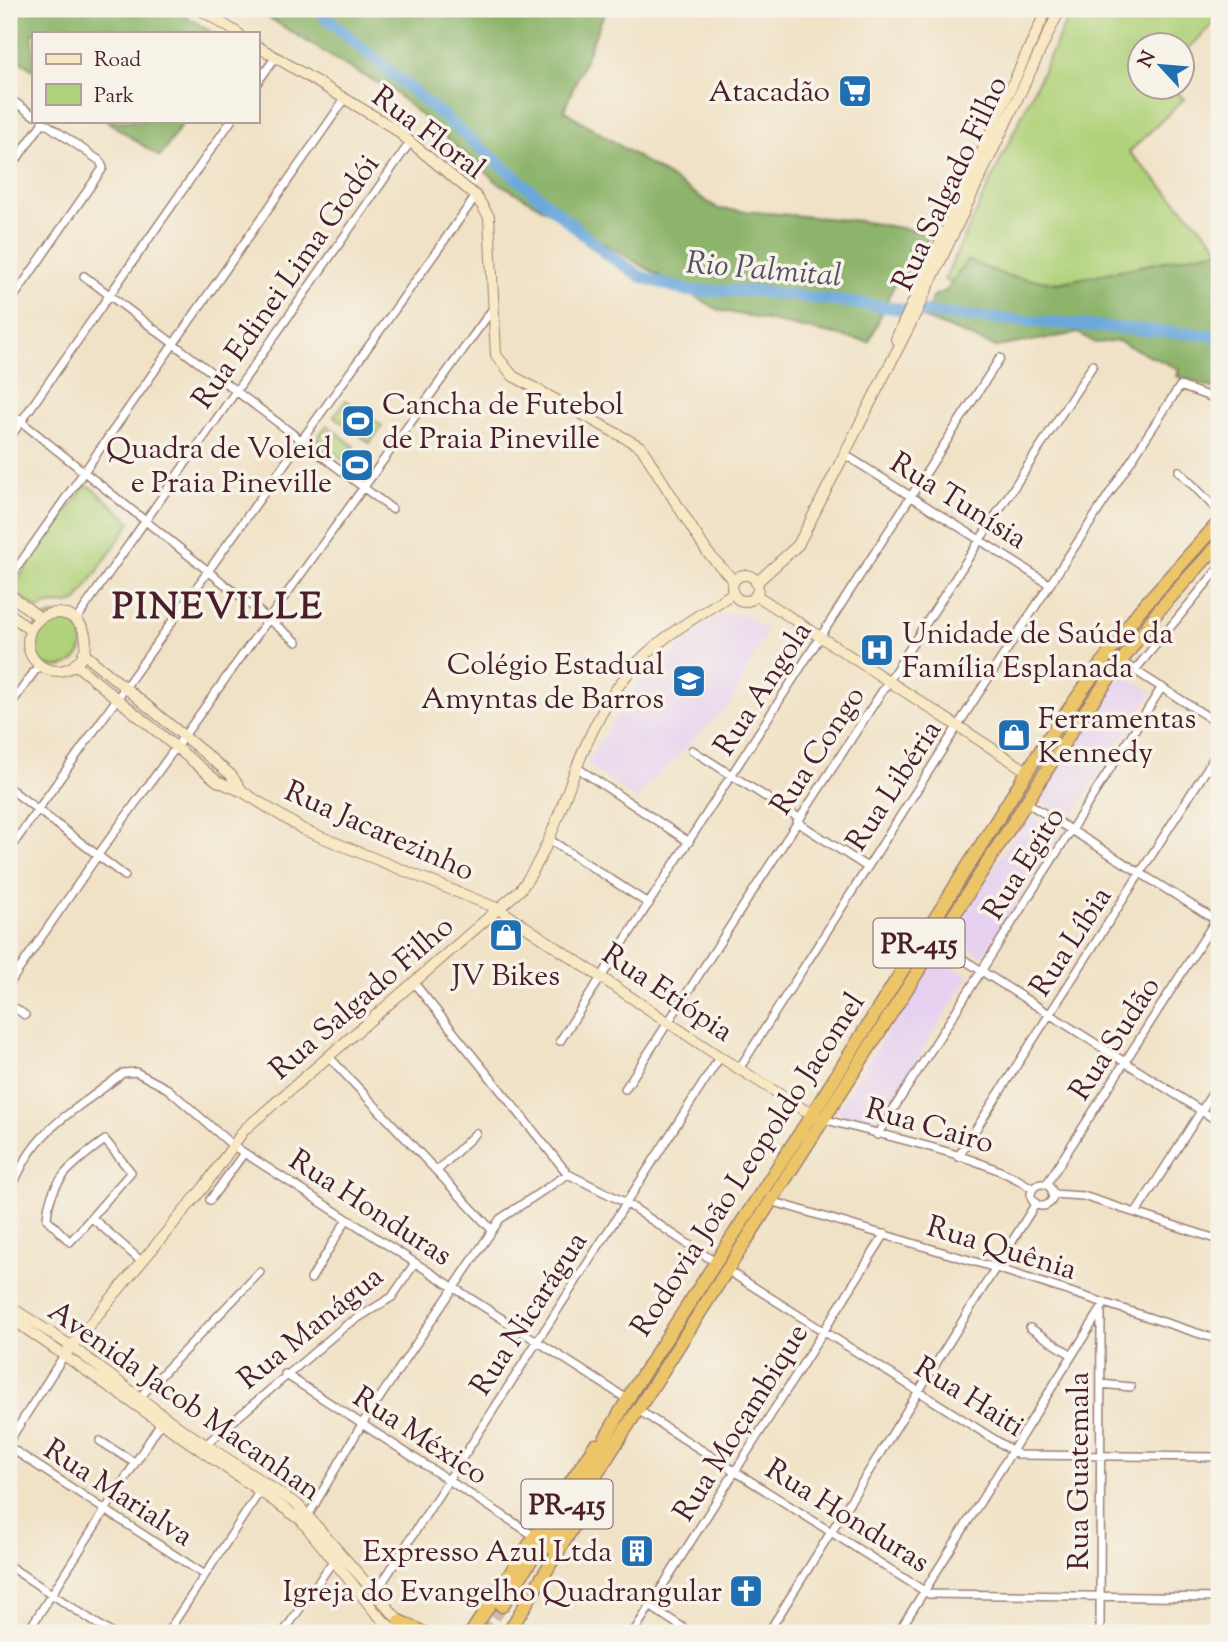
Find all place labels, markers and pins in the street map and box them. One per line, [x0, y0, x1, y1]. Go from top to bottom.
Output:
place label: Atacadão [709, 72, 830, 115]
supermarket icon: Atacadão [836, 72, 874, 110]
place label: Cancha de Futebol de Praia Pineville [382, 385, 624, 462]
sports icon: Cancha de Futebol de Praia Pineville [339, 402, 377, 440]
place label: Quadra de Voleid e Praia Pineville [106, 429, 332, 506]
sports icon: Quadra de Voleid e Praia Pineville [338, 446, 376, 484]
place label: Unidade de Saúde da Família Esplanada [902, 614, 1173, 691]
hospital icon: Unidade de Saúde da Família Esplanada [858, 631, 896, 669]
place label: Colégio Estadual Amyntas de Barros [421, 645, 664, 722]
school or university icon: Colégio Estadual Amyntas de Barros [670, 662, 708, 700]
place label: Ferramentas Kennedy [1038, 699, 1196, 776]
shop icon: Ferramentas Kennedy [995, 716, 1033, 754]
shop icon: JV Bikes [487, 916, 525, 954]
place label: JV Bikes [450, 956, 560, 999]
place label: Expresso Azul Ltda [363, 1532, 612, 1575]
building icon: Expresso Azul Ltda [618, 1532, 656, 1570]
place label: Igreja do Evangelho Quadrangular [283, 1572, 722, 1615]
church icon: Igreja do Evangelho Quadrangular [727, 1572, 765, 1610]

